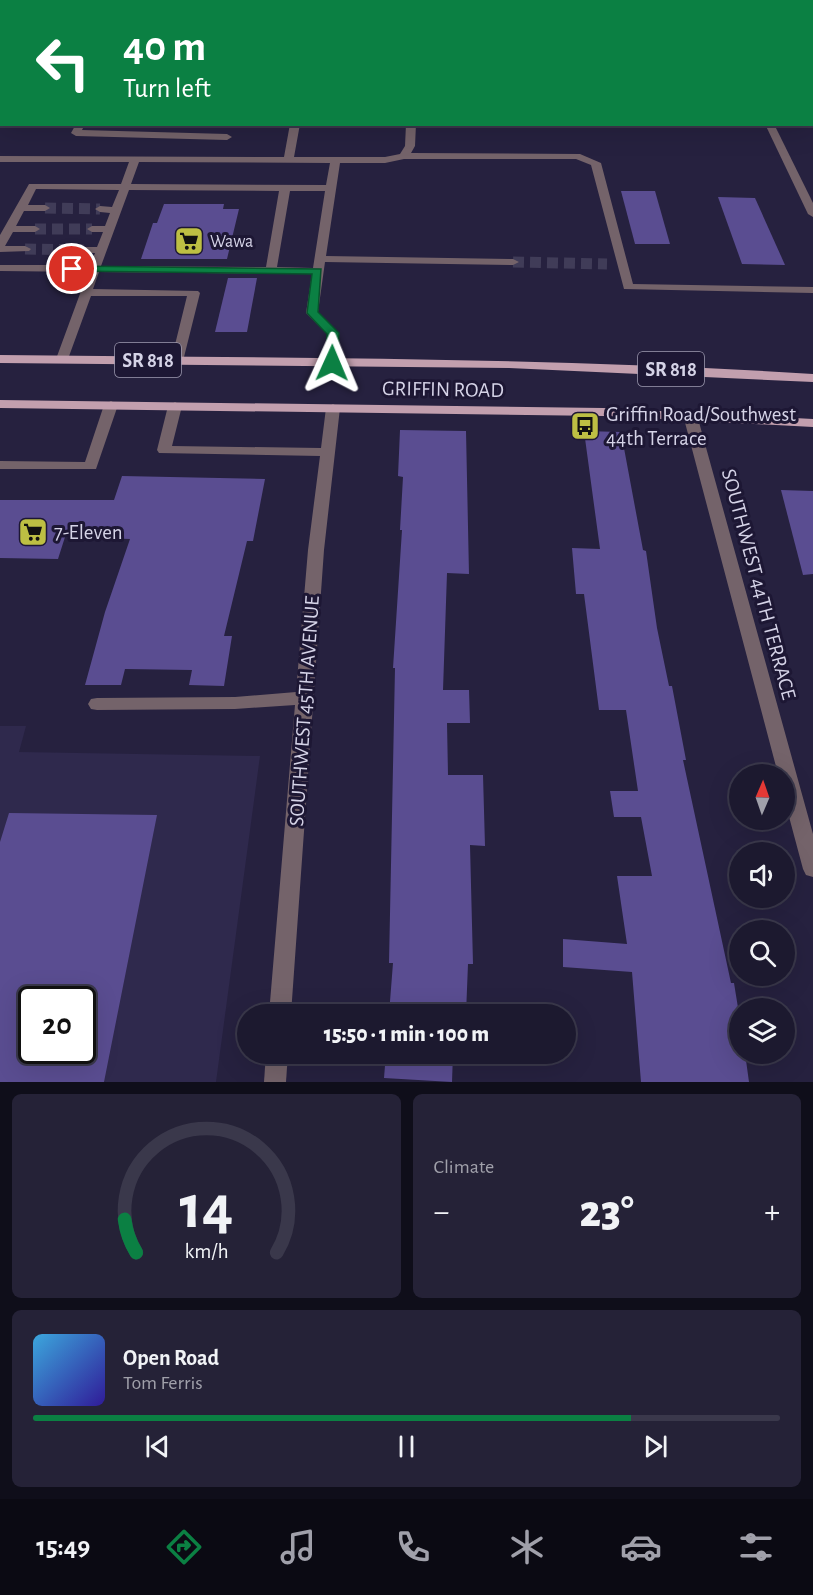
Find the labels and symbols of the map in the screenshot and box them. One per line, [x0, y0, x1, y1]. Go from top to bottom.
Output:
supermarket icon: Wawa [173, 225, 205, 257]
place label: Wawa [210, 233, 253, 251]
pin [46, 243, 97, 294]
position arrow [300, 331, 364, 395]
road number: SR 818 [115, 343, 181, 377]
road number: SR 818 [638, 352, 704, 386]
street label: GRIFFIN ROAD [382, 378, 504, 401]
place label: Griffin Road/Southwest 44th Terrace [606, 404, 796, 449]
bus stop icon: Griffin Road/Southwest 44th Terrace [569, 410, 601, 442]
street label: SOUTHWEST 44TH TERRACE [718, 467, 799, 702]
supermarket icon: 7-Eleven [17, 516, 49, 548]
place label: 7-Eleven [54, 522, 123, 543]
street label: SOUTHWEST 45TH AVENUE [286, 595, 323, 827]
north arrow [729, 764, 795, 830]
speed limit sign: 20 [18, 986, 96, 1064]

